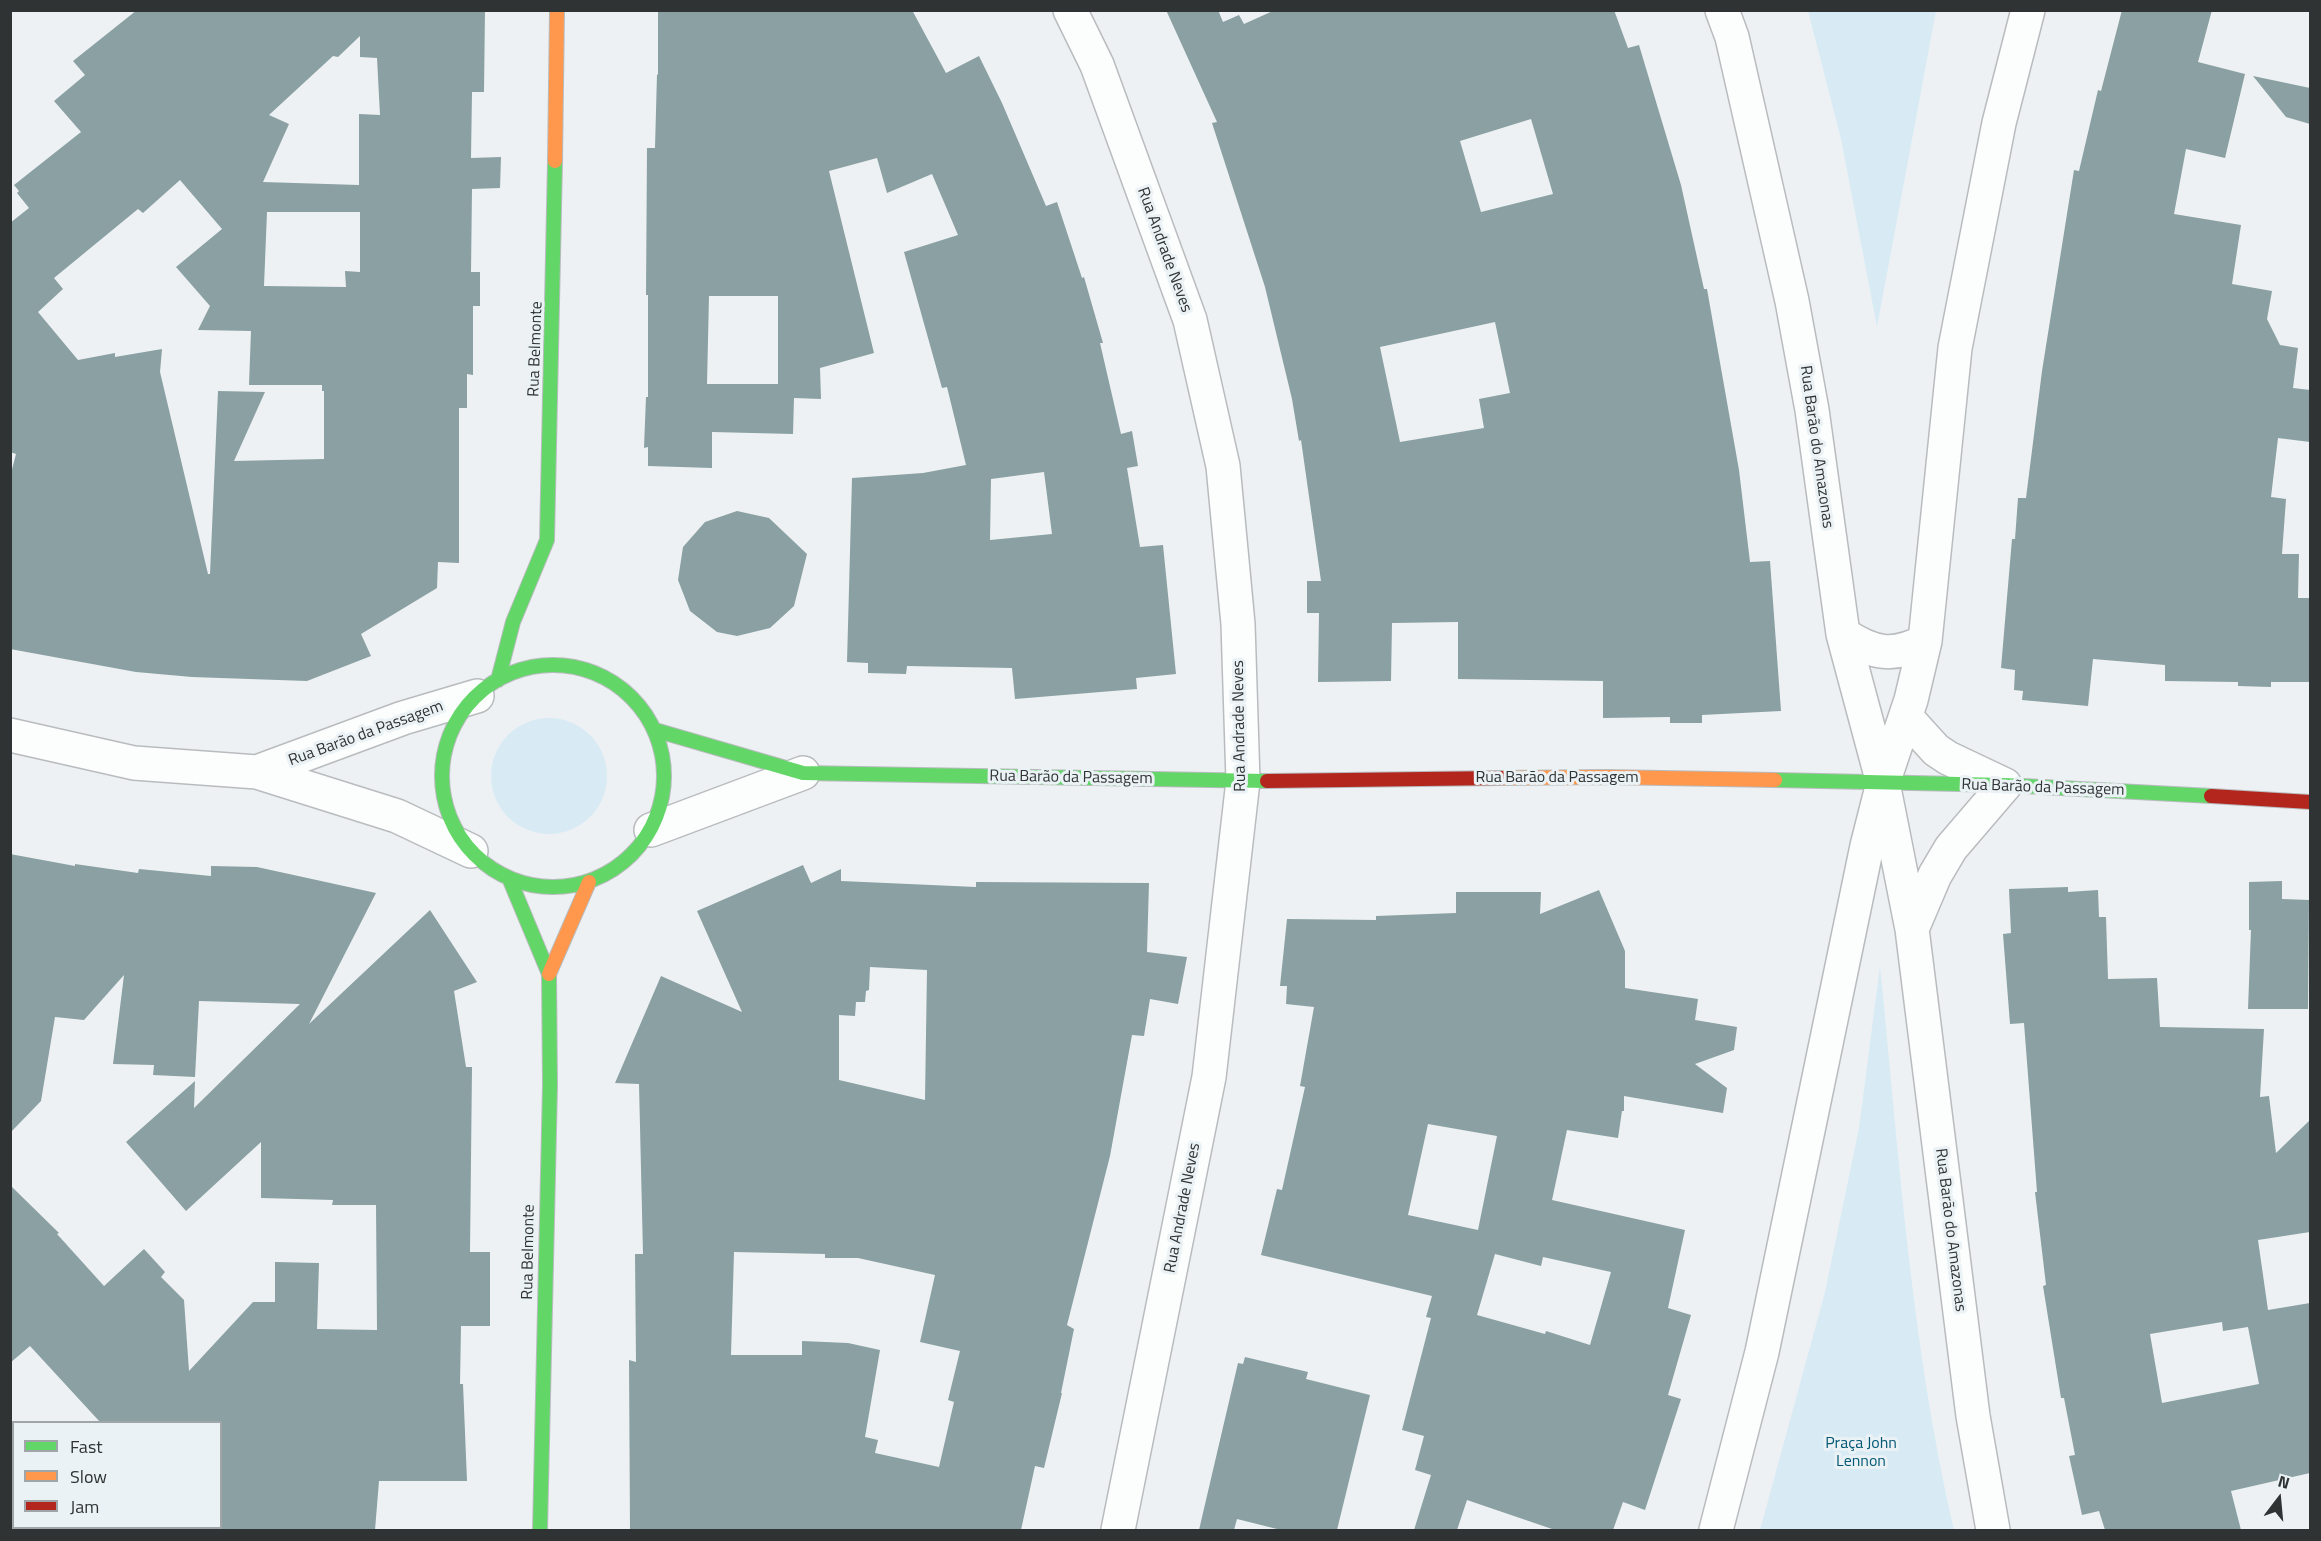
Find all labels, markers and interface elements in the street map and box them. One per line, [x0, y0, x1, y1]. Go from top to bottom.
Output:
street label: Rua Andrade Neves [1132, 185, 1196, 315]
street label: Rua Belmonte [525, 301, 547, 397]
street label: Rua Barão do Amazonas [1795, 364, 1837, 530]
street label: Rua Andrade Neves [1229, 660, 1251, 792]
street label: Rua Barão da Passagem [286, 697, 446, 771]
street label: Rua Barão da Passagem [989, 767, 1153, 789]
street label: Rua Barão da Passagem [1475, 768, 1639, 788]
street label: Rua Barão da Passagem [1961, 776, 2125, 800]
street label: Rua Andrade Neves [1161, 1141, 1205, 1275]
street label: Rua Barão do Amazonas [1930, 1147, 1970, 1313]
street label: Rua Belmonte [519, 1204, 539, 1300]
legend [12, 1421, 222, 1529]
text: Fast [70, 1433, 103, 1460]
park label: Praça John Lennon [1825, 1434, 1897, 1472]
text: Slow [70, 1463, 107, 1490]
north arrow [2249, 1469, 2309, 1529]
text: N [2275, 1469, 2293, 1495]
text: Jam [70, 1493, 99, 1520]

